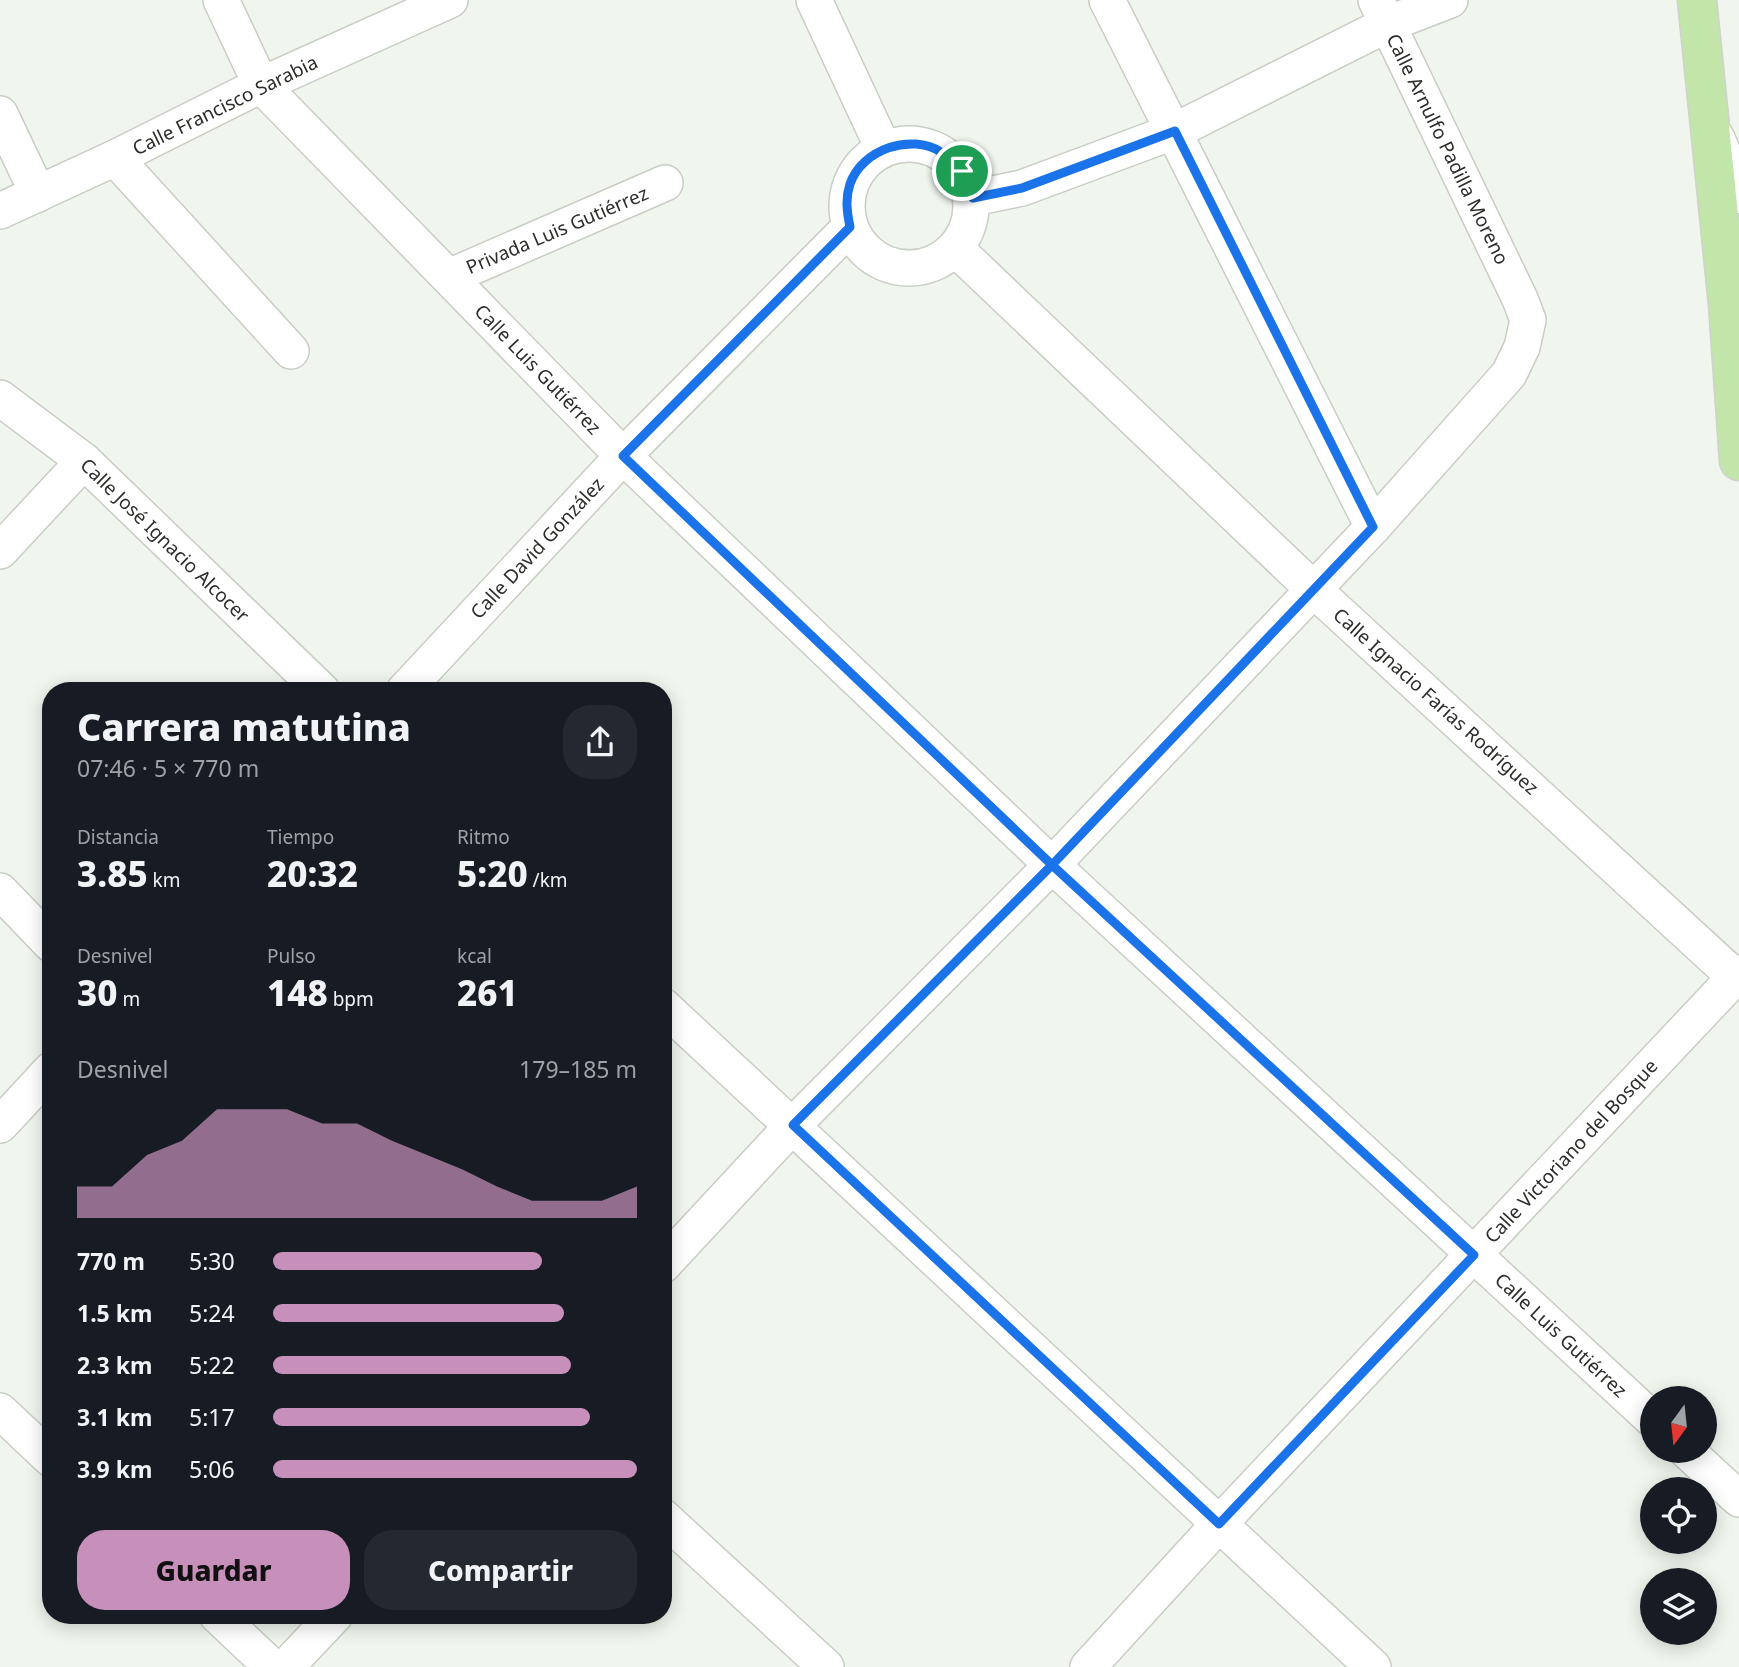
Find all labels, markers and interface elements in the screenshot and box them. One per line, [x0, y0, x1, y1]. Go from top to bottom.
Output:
street label: Calle Arnulfo Padilla Moreno [1381, 29, 1515, 269]
street label: Calle Francisco Sarabia [128, 49, 322, 161]
pin [932, 141, 992, 201]
icon: arrive [943, 152, 981, 190]
street label: Privada Luis Gutiérrez [462, 180, 652, 280]
street label: Calle Luis Gutiérrez [469, 298, 607, 440]
street label: Calle José Ignacio Alcocer [75, 452, 255, 628]
street label: Calle David González [464, 471, 610, 624]
street label: Calle Ignacio Farías Rodríguez [1328, 602, 1544, 800]
text: Carrera matutina [77, 700, 411, 752]
button: share [563, 705, 637, 779]
text: 07:46 · 5 × 770 m [77, 752, 259, 784]
text: Distancia [77, 824, 159, 850]
text: Tiempo [267, 824, 334, 850]
text: Ritmo [457, 824, 510, 850]
text: 3.85 [77, 850, 148, 897]
text: 20:32 [267, 850, 358, 897]
text: 5:20 [457, 850, 528, 897]
text: km [148, 867, 181, 893]
text: /km [528, 867, 568, 893]
text: Desnivel [77, 943, 153, 969]
text: Pulso [267, 943, 316, 969]
text: kcal [457, 943, 492, 969]
text: 30 [77, 969, 117, 1016]
text: 148 [267, 969, 328, 1016]
text: 261 [457, 969, 518, 1016]
text: m [117, 986, 140, 1012]
text: bpm [328, 986, 374, 1012]
text: Desnivel [77, 1053, 169, 1085]
text: 179–185 m [519, 1053, 637, 1085]
street label: Calle Victoriano del Bosque [1479, 1053, 1663, 1249]
text: 770 m [77, 1245, 145, 1277]
text: 5:30 [189, 1245, 235, 1277]
street label: Calle Luis Gutiérrez [1489, 1267, 1633, 1403]
text: 1.5 km [77, 1297, 152, 1329]
text: 5:24 [189, 1297, 235, 1329]
text: 2.3 km [77, 1349, 152, 1381]
text: 5:22 [189, 1349, 235, 1381]
north arrow [1640, 1386, 1717, 1463]
map controls [1640, 1386, 1717, 1645]
text: 3.1 km [77, 1401, 152, 1433]
text: 5:17 [189, 1401, 235, 1433]
text: 3.9 km [77, 1453, 152, 1485]
text: 5:06 [189, 1453, 235, 1485]
button: locate [1640, 1477, 1717, 1554]
button: Guardar [77, 1530, 350, 1610]
button: Compartir [364, 1530, 637, 1610]
button: layers [1640, 1568, 1717, 1645]

